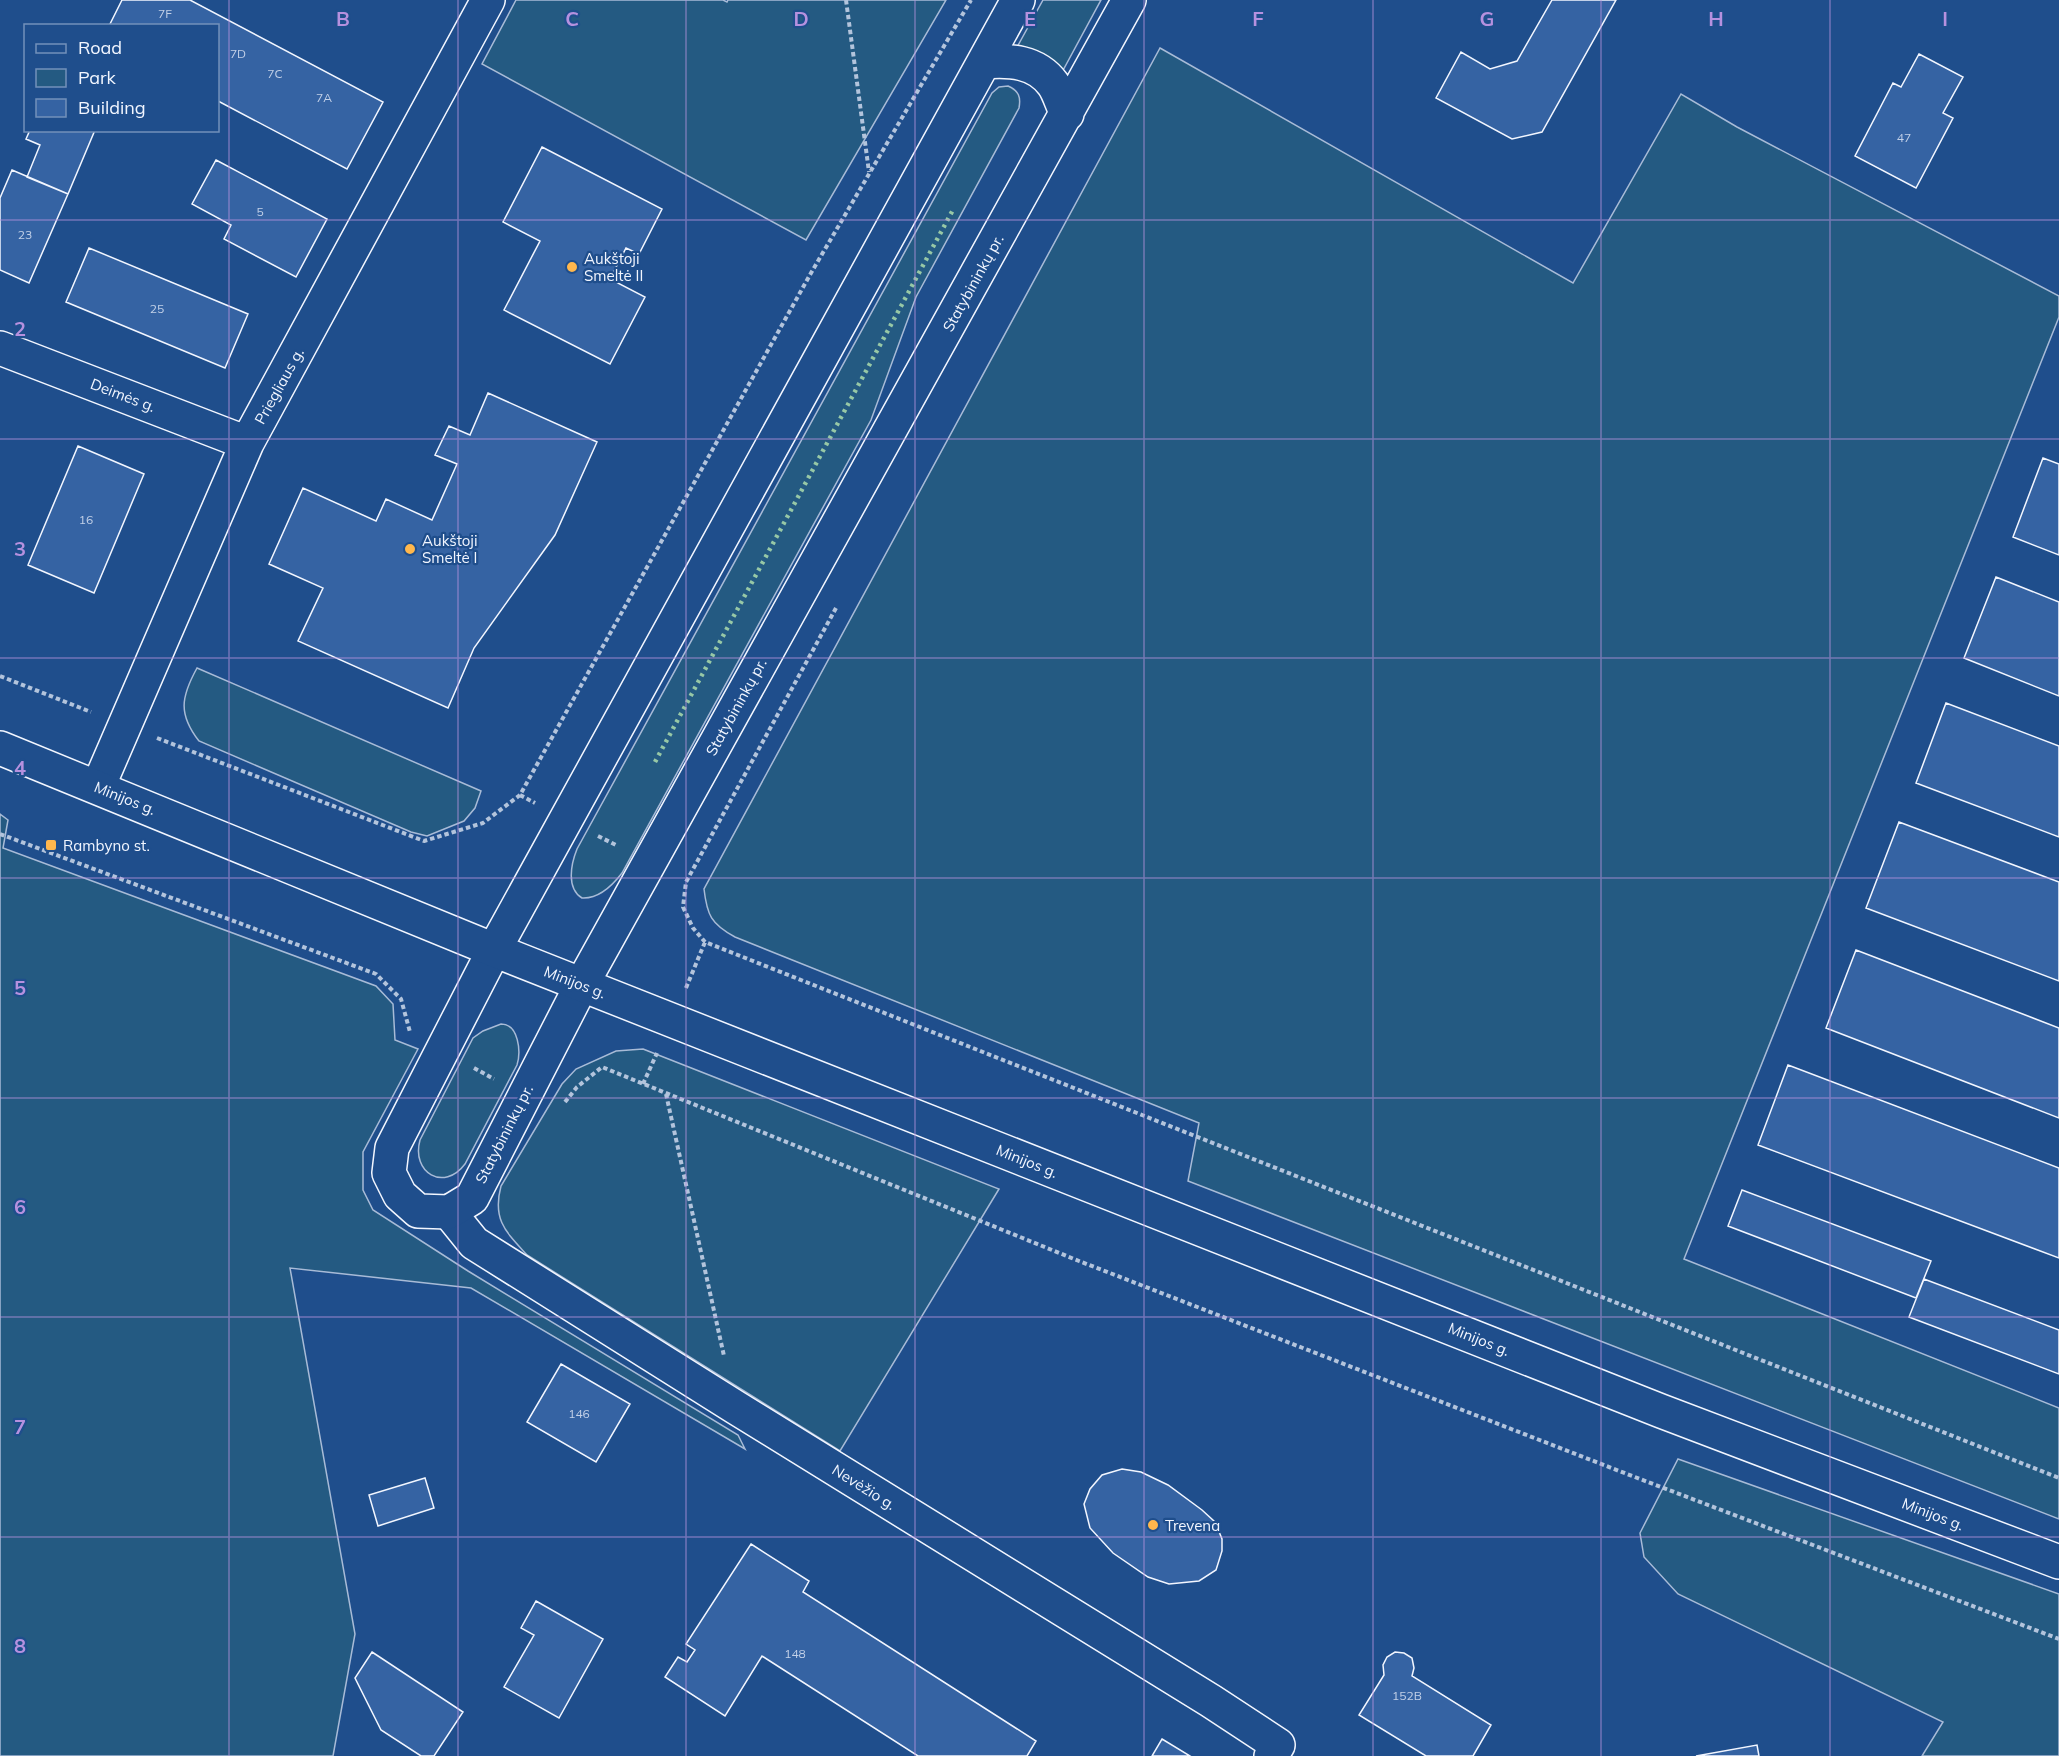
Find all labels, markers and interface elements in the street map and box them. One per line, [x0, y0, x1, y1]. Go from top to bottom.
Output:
house number: 7F [158, 6, 172, 21]
text: B [336, 6, 350, 31]
text: C [565, 6, 579, 31]
text: D [793, 6, 809, 31]
text: E [1024, 6, 1036, 31]
text: F [1252, 6, 1264, 31]
text: G [1480, 6, 1494, 31]
text: H [1708, 6, 1724, 31]
text: I [1942, 6, 1948, 31]
legend [24, 24, 219, 132]
text: Road [78, 36, 122, 59]
house number: 7D [230, 46, 246, 61]
text: Park [78, 66, 117, 89]
house number: 7C [267, 66, 283, 81]
house number: 7A [316, 90, 332, 105]
text: Building [78, 96, 146, 119]
house number: 47 [1897, 130, 1911, 145]
house number: 5 [256, 204, 264, 219]
house number: 23 [18, 227, 32, 242]
street label: Statybininkų pr. [938, 231, 1008, 335]
place label: Aukštoji Smeltė II [584, 249, 643, 285]
marker: Aukštoji Smeltė II [565, 260, 579, 274]
house number: 25 [150, 301, 164, 316]
text: 2 [14, 316, 26, 341]
street label: Priegliaus g. [250, 344, 308, 428]
street label: Deimės g. [88, 374, 158, 416]
house number: 16 [79, 512, 93, 527]
place label: Aukštoji Smeltė I [422, 531, 478, 567]
text: 3 [14, 536, 26, 561]
marker: Aukštoji Smeltė I [403, 542, 417, 556]
street label: Statybininkų pr. [701, 655, 771, 759]
text: 4 [14, 755, 26, 780]
street label: Minijos g. [91, 777, 159, 819]
place label: Rambyno st. [63, 836, 150, 855]
marker: Rambyno st. [44, 838, 58, 852]
street label: Minijos g. [541, 962, 609, 1002]
text: 5 [14, 975, 26, 1000]
street label: Statybininkų pr. [471, 1081, 537, 1187]
street label: Minijos g. [993, 1140, 1061, 1182]
text: 6 [14, 1194, 26, 1219]
street label: Minijos g. [1445, 1318, 1513, 1360]
house number: 146 [568, 1406, 590, 1421]
text: 7 [14, 1414, 26, 1439]
street label: Nevėžio g. [829, 1460, 899, 1514]
street label: Minijos g. [1899, 1494, 1967, 1534]
place label: Trevena [1165, 1516, 1220, 1535]
marker: Trevena [1146, 1518, 1160, 1532]
text: 8 [14, 1633, 26, 1658]
house number: 148 [784, 1646, 806, 1661]
house number: 152B [1392, 1688, 1422, 1703]

